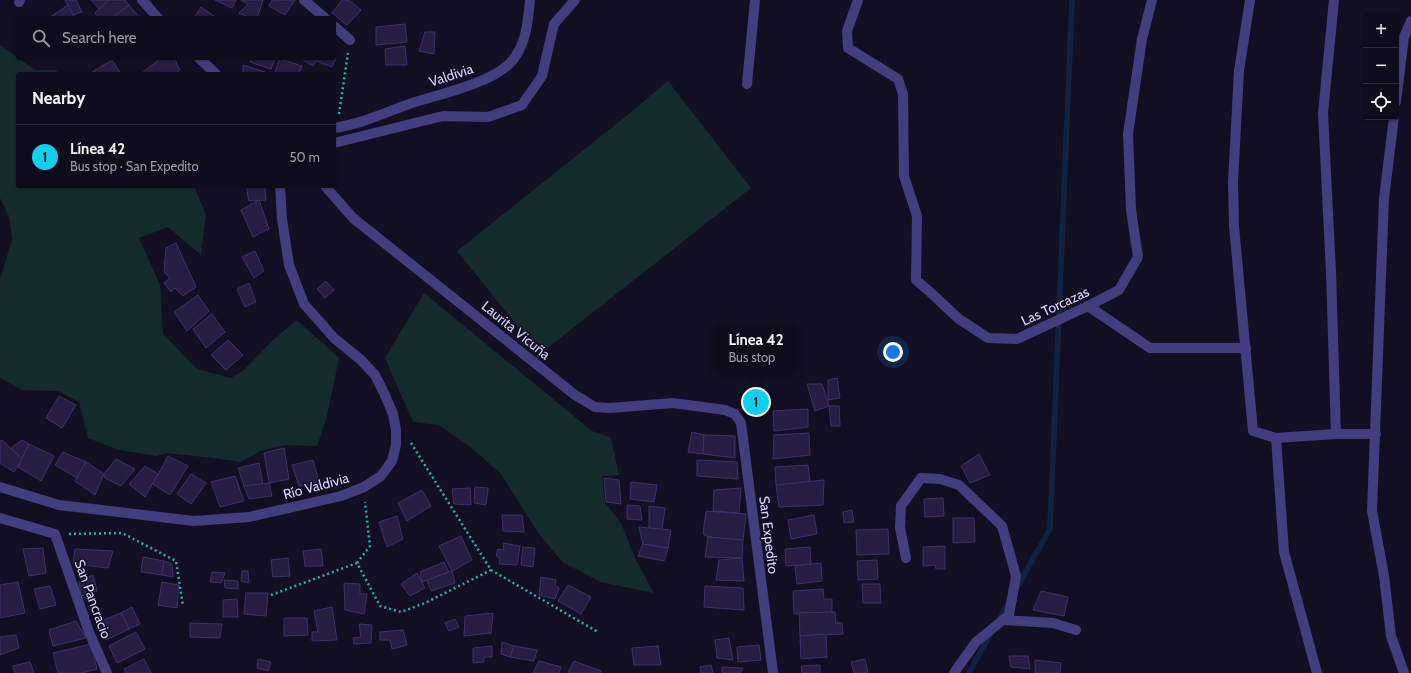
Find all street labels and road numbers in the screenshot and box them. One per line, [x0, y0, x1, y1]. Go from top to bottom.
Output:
street label: Valdivia [427, 59, 476, 91]
street label: Las Torcazas [1018, 282, 1092, 330]
street label: Laurita Vicuña [478, 297, 554, 363]
street label: Río Valdivia [281, 469, 351, 503]
street label: San Expedito [755, 495, 783, 575]
street label: San Pancracio [70, 557, 116, 641]

